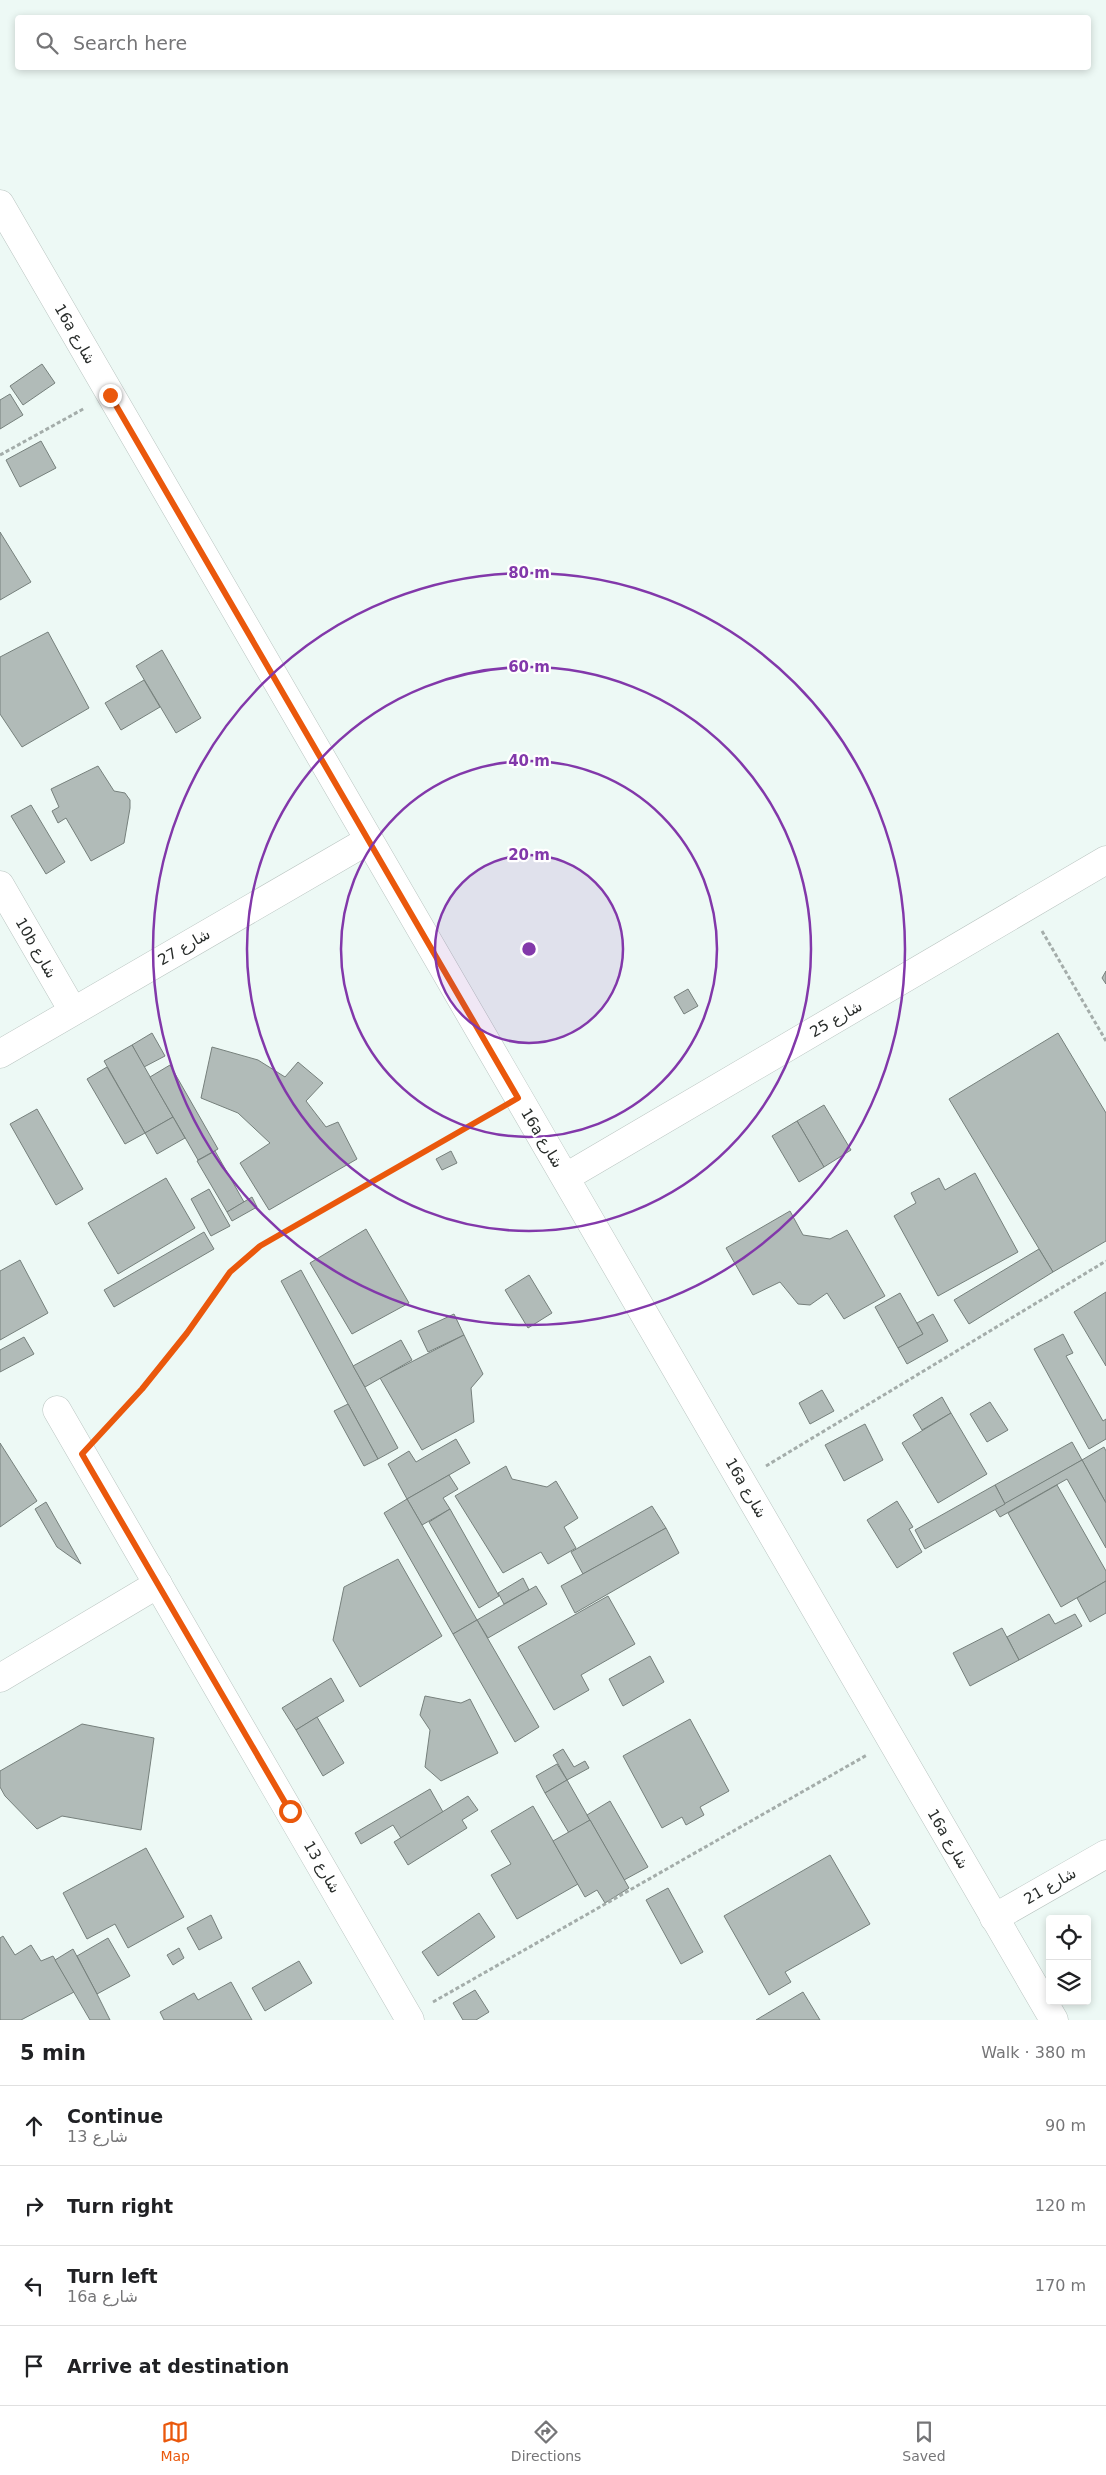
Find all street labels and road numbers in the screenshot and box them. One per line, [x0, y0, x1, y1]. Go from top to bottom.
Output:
street label: 16a شارع [51, 301, 99, 367]
street label: 10b شارع [12, 915, 60, 981]
street label: شارع 27 [155, 925, 213, 969]
street label: شارع 25 [807, 997, 865, 1041]
street label: 16a شارع [517, 1105, 567, 1171]
street label: 16a شارع [722, 1455, 770, 1521]
street label: 16a شارع [924, 1806, 972, 1872]
street label: شارع 13 [300, 1838, 344, 1896]
street label: شارع 21 [1021, 1864, 1079, 1908]

